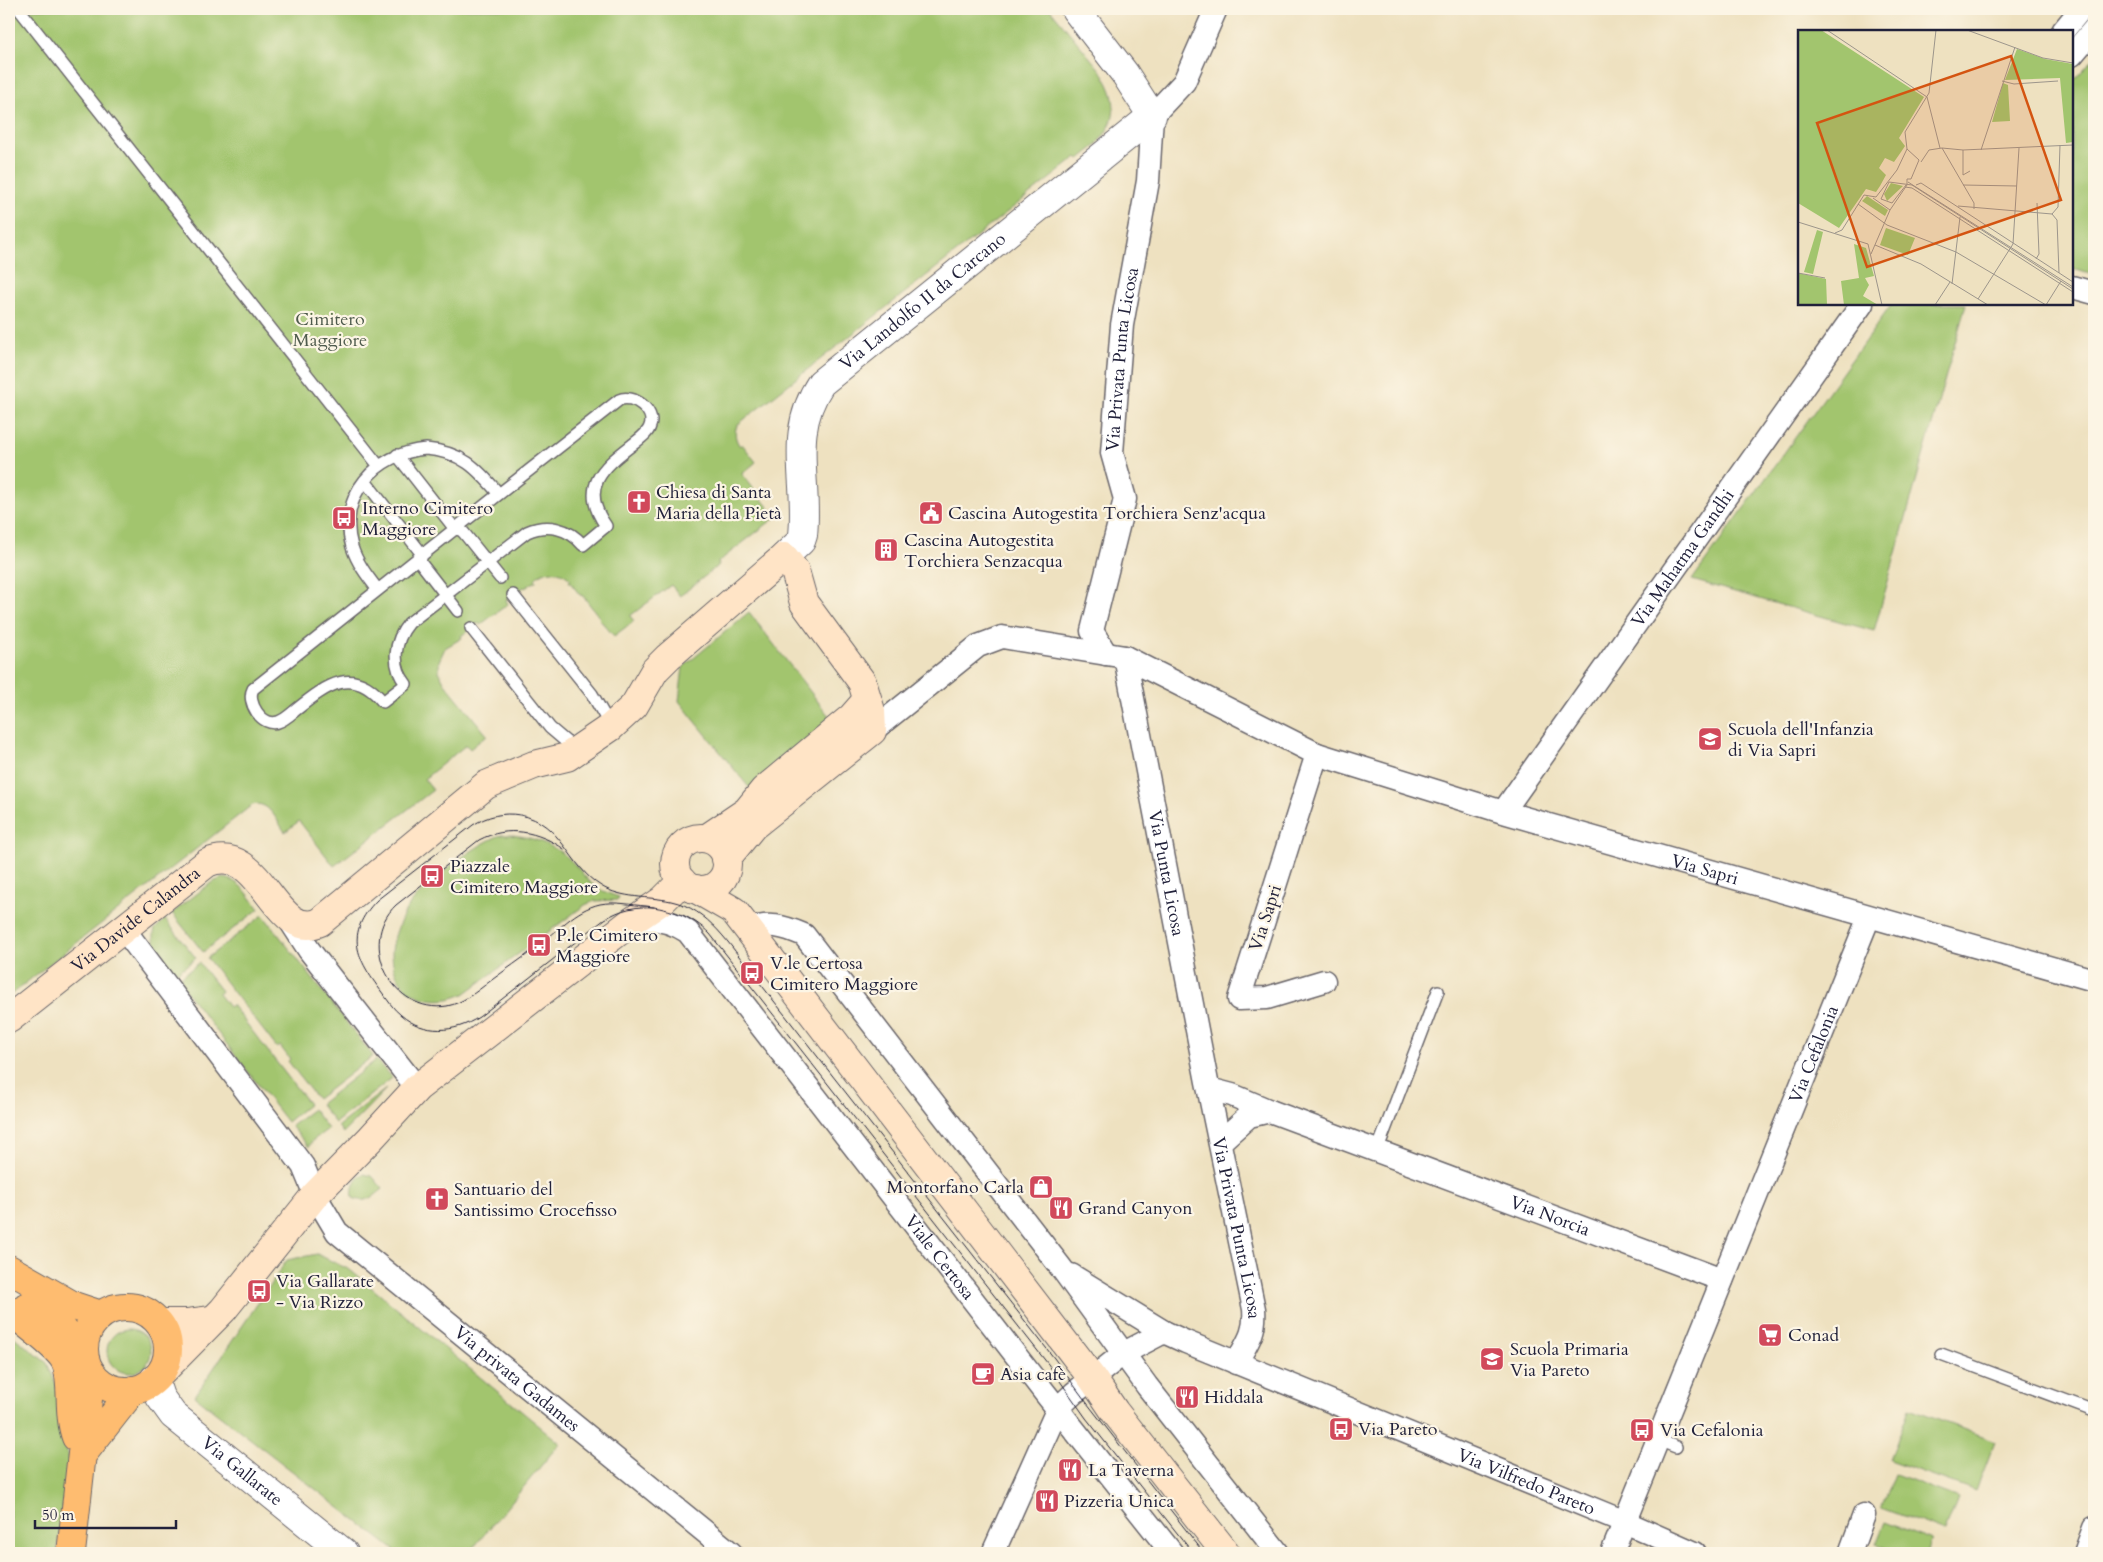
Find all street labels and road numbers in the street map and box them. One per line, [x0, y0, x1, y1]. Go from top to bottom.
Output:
street label: Via Landolfo II da Carcano [834, 227, 1012, 376]
street label: Via Privata Punta Licosa [1100, 265, 1145, 452]
street label: Via Mahatma Gandhi [1625, 484, 1740, 632]
street label: Via Punta Licosa [1142, 808, 1191, 938]
street label: Via Sapri [1668, 848, 1741, 891]
street label: Via Davide Calandra [66, 861, 206, 979]
street label: Via Sapri [1243, 882, 1288, 955]
street label: Via Cefalonia [1783, 1001, 1845, 1107]
street label: Via Privata Punta Licosa [1206, 1135, 1266, 1319]
street label: Via Norcia [1506, 1190, 1594, 1243]
street label: Viale Certosa [898, 1210, 981, 1305]
street label: Via privata Gadames [448, 1320, 585, 1438]
street label: Via Gallarate [196, 1431, 288, 1512]
street label: Via Vilfredo Pareto [1453, 1443, 1599, 1522]

